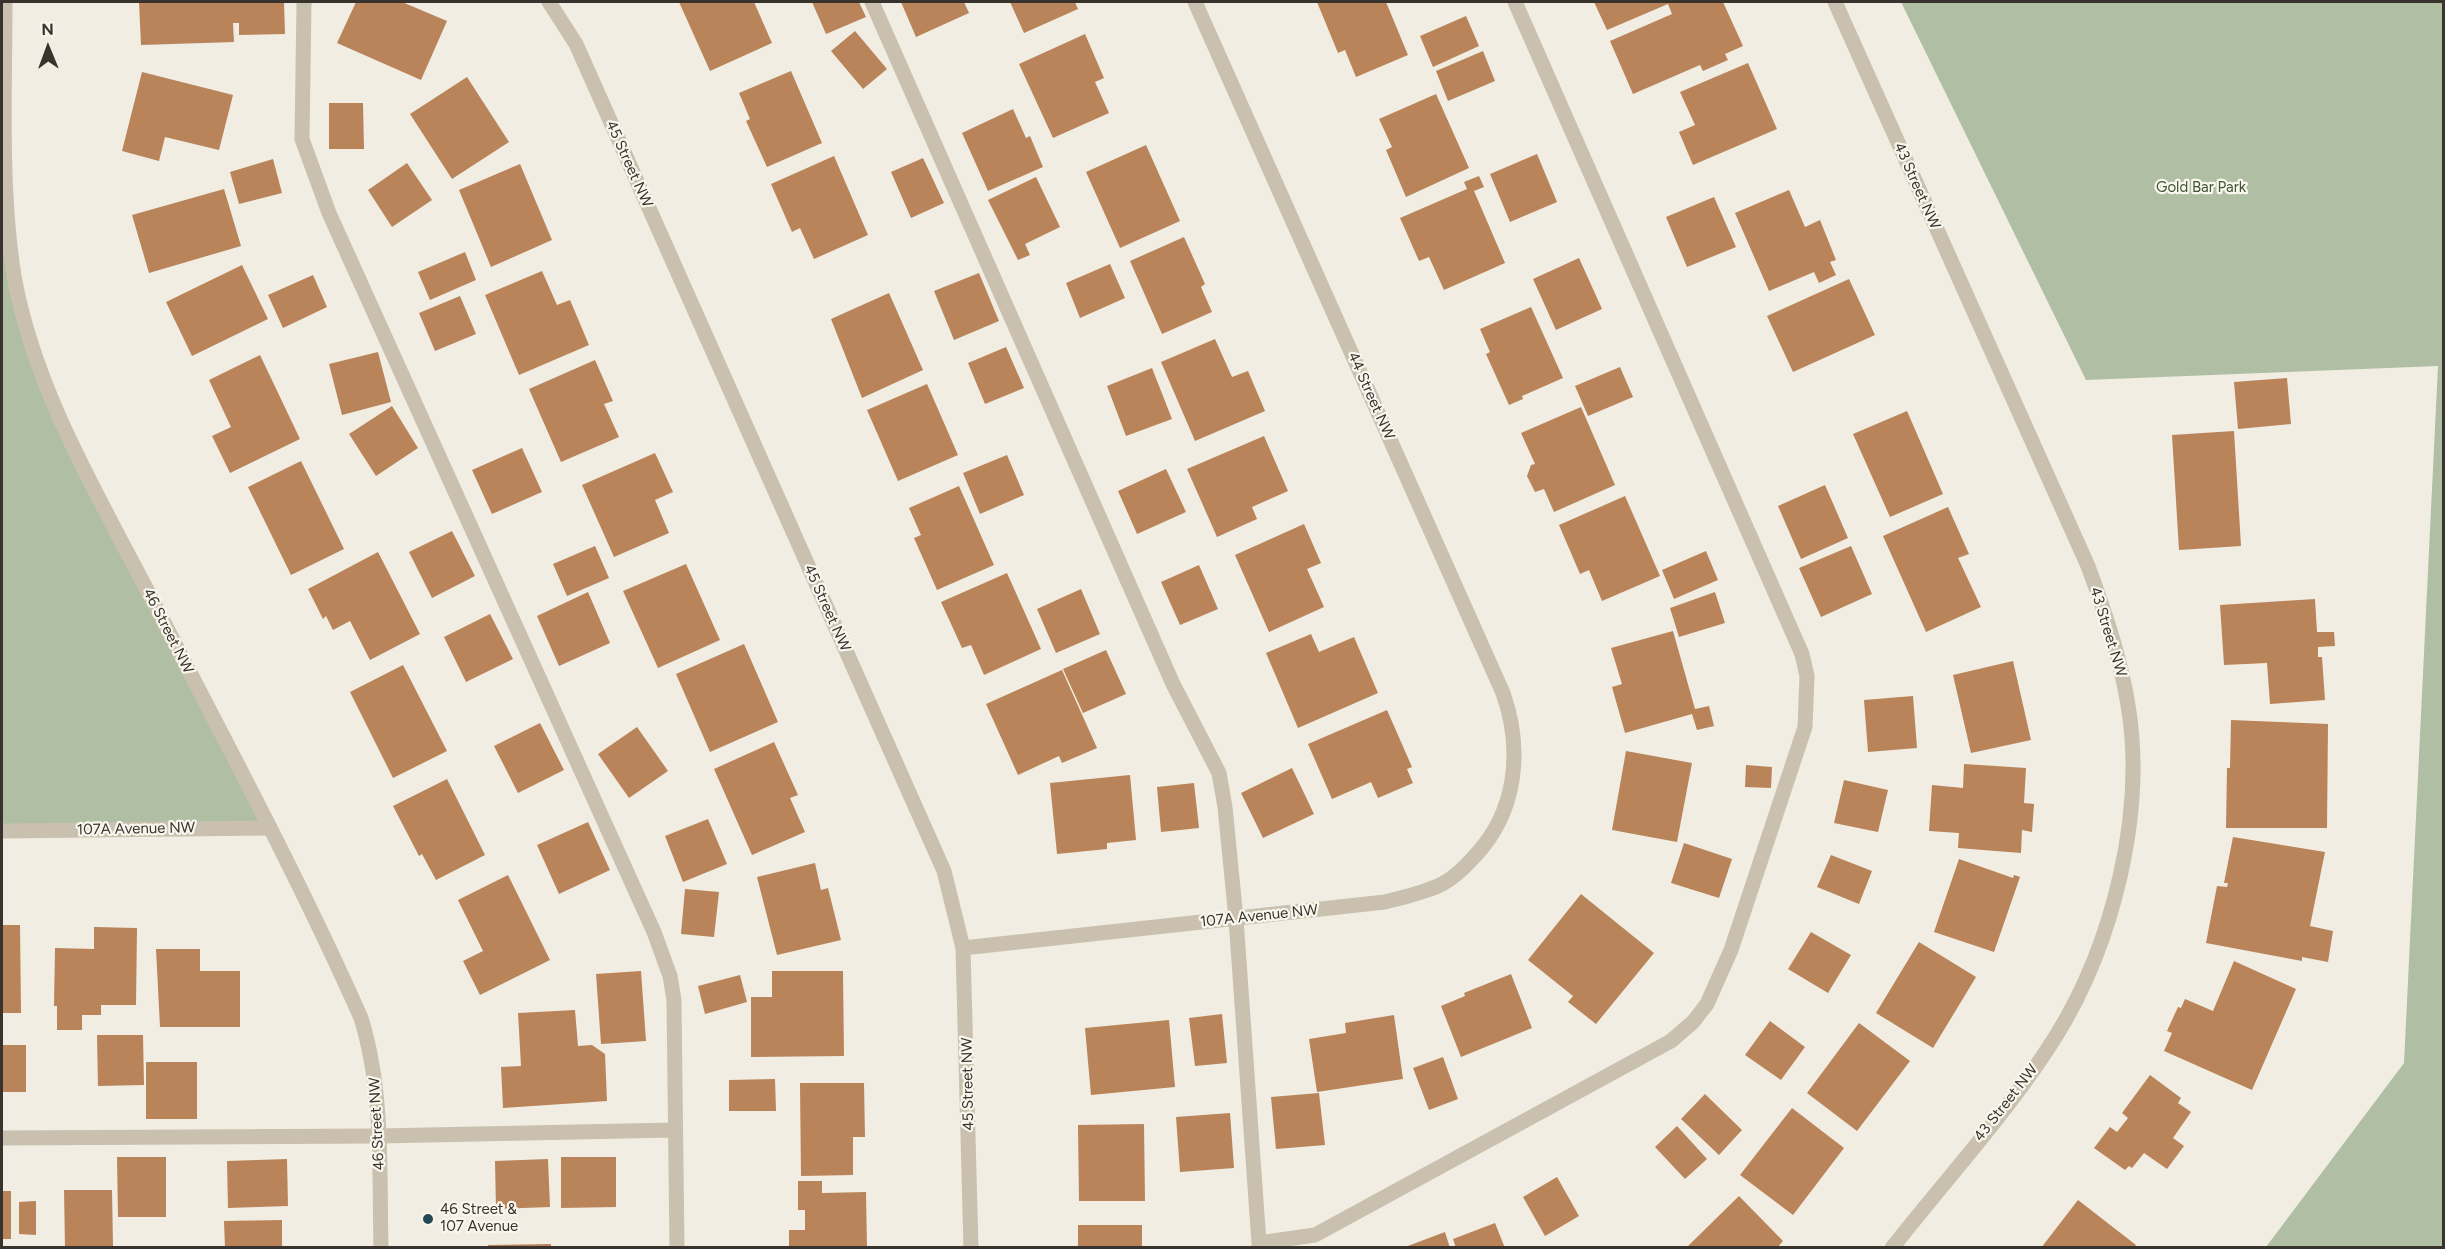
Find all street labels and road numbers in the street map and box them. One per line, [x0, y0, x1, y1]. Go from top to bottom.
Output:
street label: 45 Street NW [602, 118, 656, 210]
street label: 43 Street NW [1890, 140, 1944, 232]
street label: 44 Street NW [1344, 349, 1398, 443]
street label: 45 Street NW [800, 562, 854, 654]
street label: 46 Street NW [139, 585, 197, 677]
street label: 43 Street NW [2086, 585, 2130, 679]
street label: 107A Avenue NW [77, 819, 195, 839]
street label: 107A Avenue NW [1199, 901, 1319, 931]
street label: 45 Street NW [958, 1037, 978, 1131]
street label: 43 Street NW [1970, 1061, 2042, 1145]
street label: 46 Street NW [366, 1077, 388, 1171]

